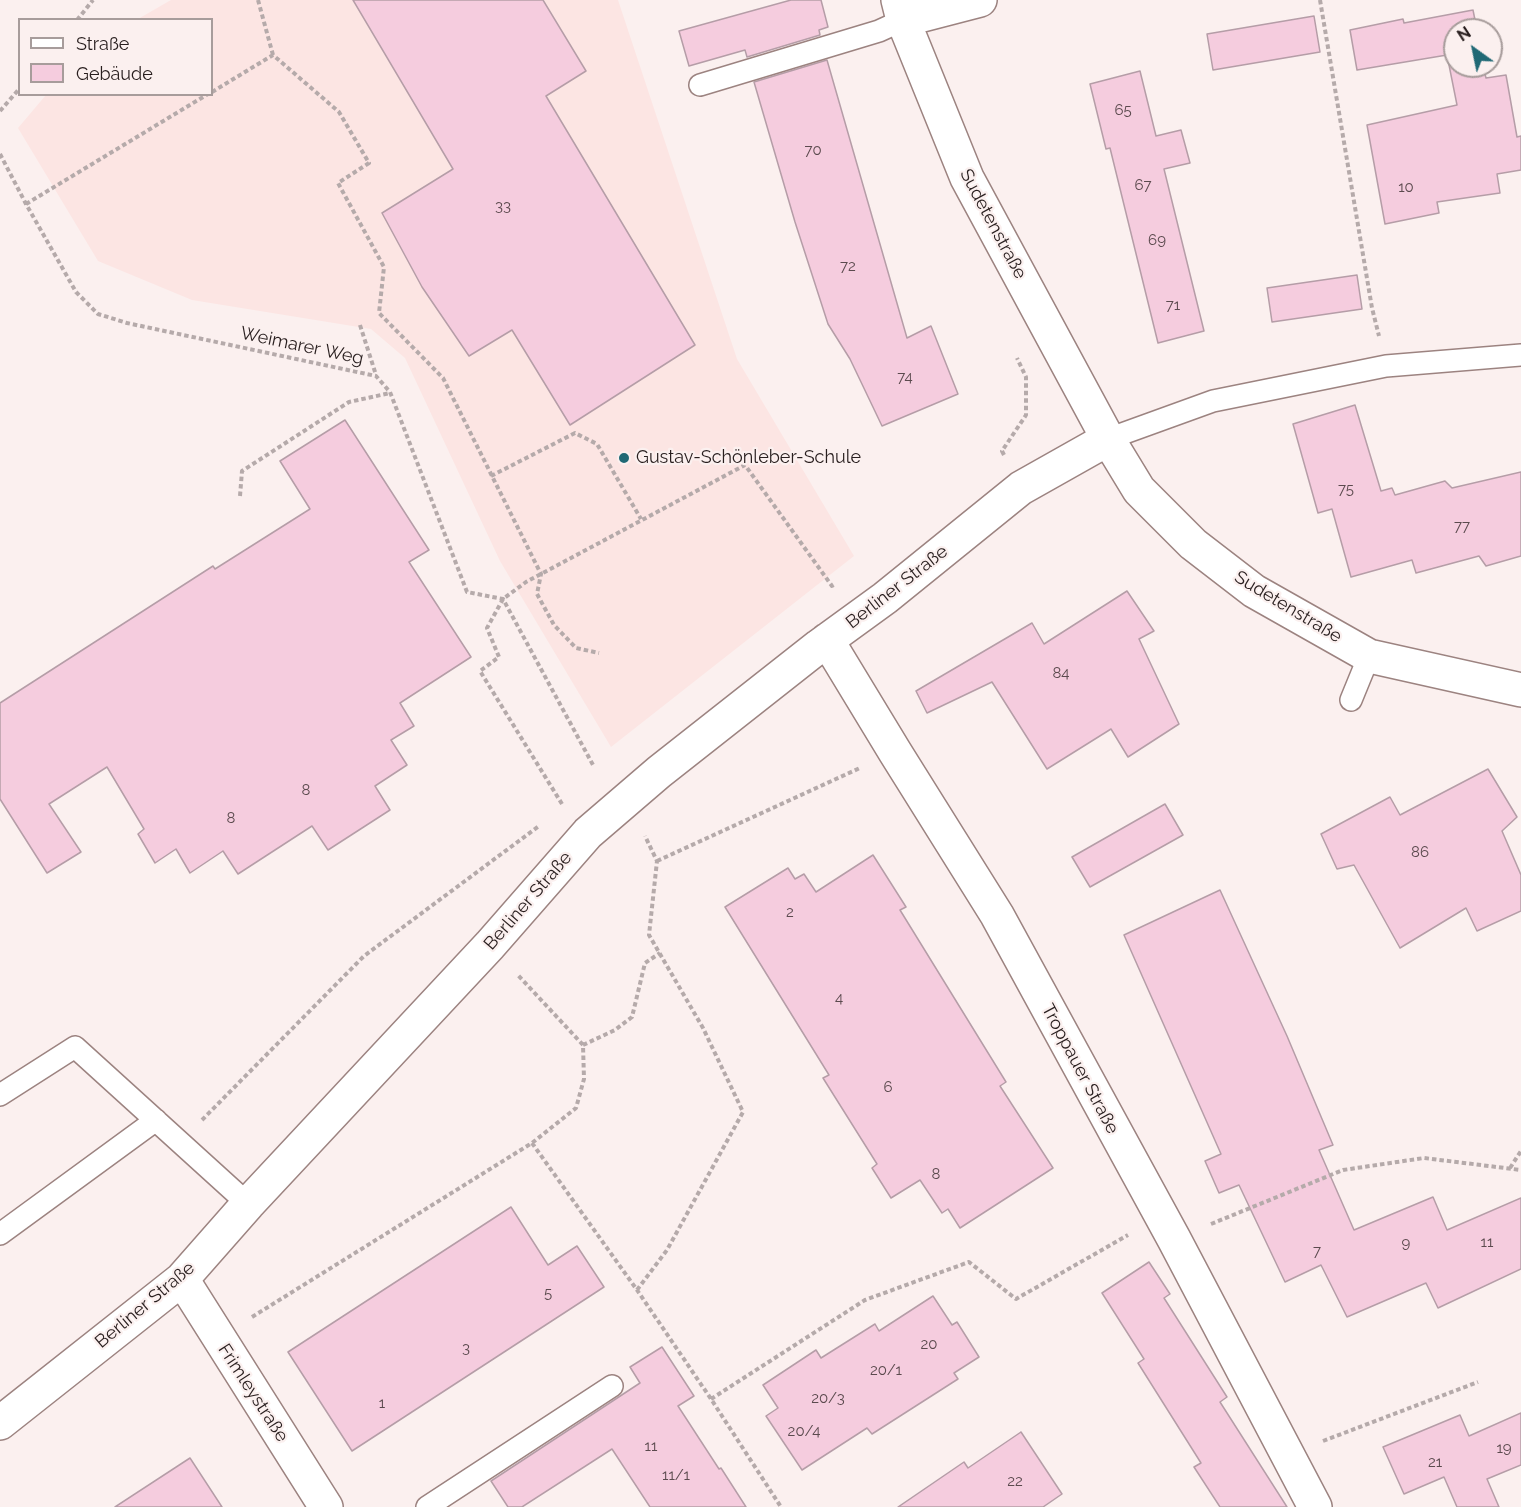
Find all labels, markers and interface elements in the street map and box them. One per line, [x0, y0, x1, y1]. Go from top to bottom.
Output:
legend [18, 18, 213, 96]
north arrow [1443, 18, 1503, 78]
text: N [1454, 23, 1474, 45]
text: Straße [76, 33, 129, 54]
text: Gebäude [76, 63, 153, 84]
house number: 65 [1114, 101, 1132, 119]
house number: 70 [804, 141, 822, 159]
street label: Sudetenstraße [955, 165, 1031, 283]
house number: 67 [1134, 176, 1152, 194]
house number: 10 [1398, 178, 1414, 196]
house number: 33 [495, 197, 511, 215]
house number: 69 [1148, 231, 1166, 249]
house number: 72 [840, 257, 856, 275]
house number: 71 [1166, 296, 1180, 314]
street label: Weimarer Weg [238, 322, 366, 370]
house number: 74 [897, 368, 913, 386]
place label: Gustav-Schönleber-Schule [636, 447, 861, 469]
marker: Gustav-Schönleber-Schule [617, 451, 631, 465]
house number: 75 [1338, 480, 1354, 498]
house number: 77 [1454, 517, 1470, 535]
street label: Berliner Straße [842, 541, 952, 633]
street label: Sudetenstraße [1230, 566, 1346, 648]
house number: 84 [1052, 664, 1070, 682]
house number: 8 [302, 781, 310, 799]
house number: 8 [227, 809, 235, 827]
house number: 86 [1411, 843, 1429, 861]
street label: Berliner Straße [479, 847, 577, 955]
house number: 2 [786, 903, 794, 921]
house number: 4 [835, 989, 843, 1007]
street label: Troppauer Straße [1037, 1001, 1123, 1137]
house number: 6 [883, 1078, 893, 1096]
house number: 8 [932, 1165, 940, 1183]
house number: 11 [1481, 1233, 1493, 1251]
house number: 9 [1402, 1234, 1410, 1252]
house number: 7 [1313, 1242, 1321, 1260]
street label: Berliner Straße [91, 1257, 199, 1353]
house number: 5 [544, 1284, 552, 1302]
house number: 20 [921, 1335, 937, 1353]
house number: 3 [462, 1339, 470, 1357]
street label: Frimleystraße [213, 1340, 293, 1446]
house number: 20/1 [870, 1361, 902, 1379]
house number: 20/3 [811, 1389, 845, 1407]
house number: 1 [379, 1394, 385, 1412]
house number: 20/4 [788, 1422, 820, 1440]
house number: 11 [645, 1437, 657, 1455]
house number: 19 [1496, 1439, 1512, 1457]
house number: 21 [1428, 1453, 1442, 1471]
house number: 11/1 [662, 1466, 690, 1484]
house number: 22 [1007, 1472, 1023, 1490]

